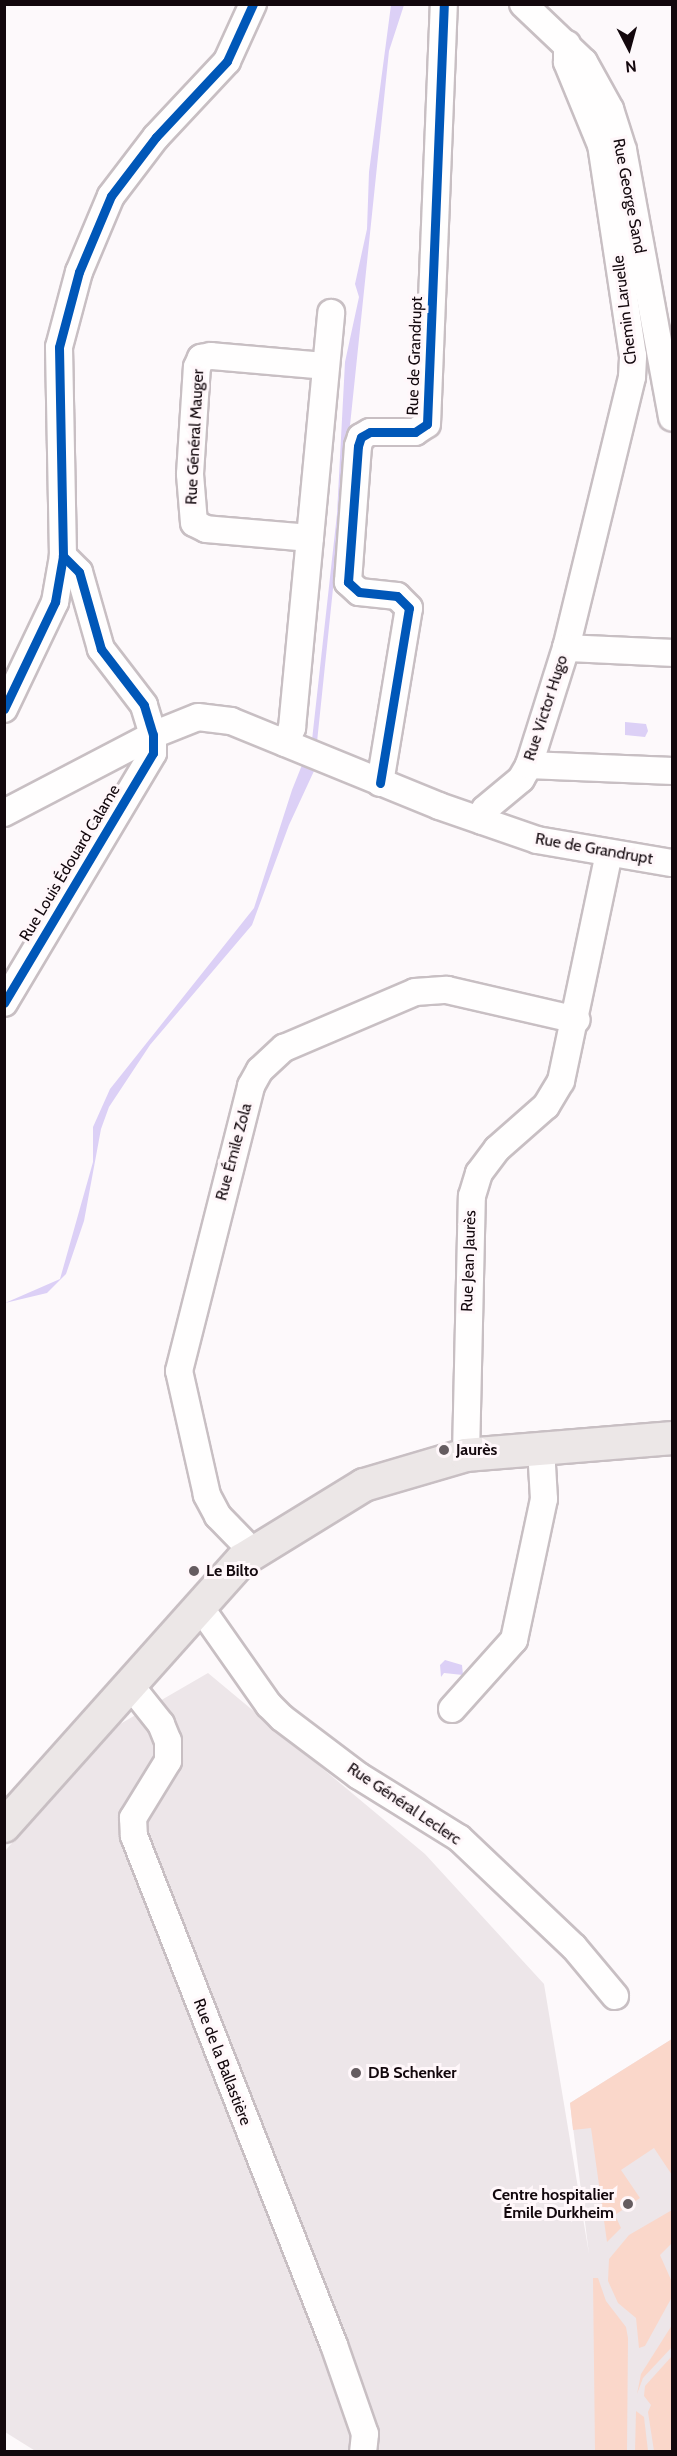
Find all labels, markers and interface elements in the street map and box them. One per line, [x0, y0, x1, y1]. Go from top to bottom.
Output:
north arrow [599, 18, 659, 78]
text: N [624, 56, 638, 76]
street label: Rue George Sand [608, 137, 650, 255]
street label: Chemin Laruelle [609, 254, 641, 366]
street label: Rue de Grandrupt [403, 296, 427, 416]
street label: Rue Général Mauger [182, 369, 208, 505]
street label: Rue Victor Hugo [520, 653, 572, 763]
street label: Rue Louis Édouard Calame [16, 781, 124, 945]
street label: Rue de Grandrupt [534, 829, 654, 869]
street label: Rue Émile Zola [212, 1101, 256, 1203]
street label: Rue Jean Jaurès [458, 1210, 480, 1312]
place label: Jaurès [456, 1440, 497, 1460]
marker: Jaurès [437, 1443, 451, 1457]
place label: Le Bilto [206, 1561, 258, 1581]
marker: Le Bilto [187, 1564, 201, 1578]
street label: Rue Général Leclerc [344, 1759, 464, 1849]
street label: Rue de la Ballastière [189, 1996, 255, 2128]
place label: DB Schenker [368, 2063, 457, 2083]
marker: DB Schenker [349, 2066, 363, 2080]
place label: Centre hospitalier Émile Durkheim [492, 2185, 614, 2223]
marker: Centre hospitalier Émile Durkheim [619, 2195, 637, 2213]

